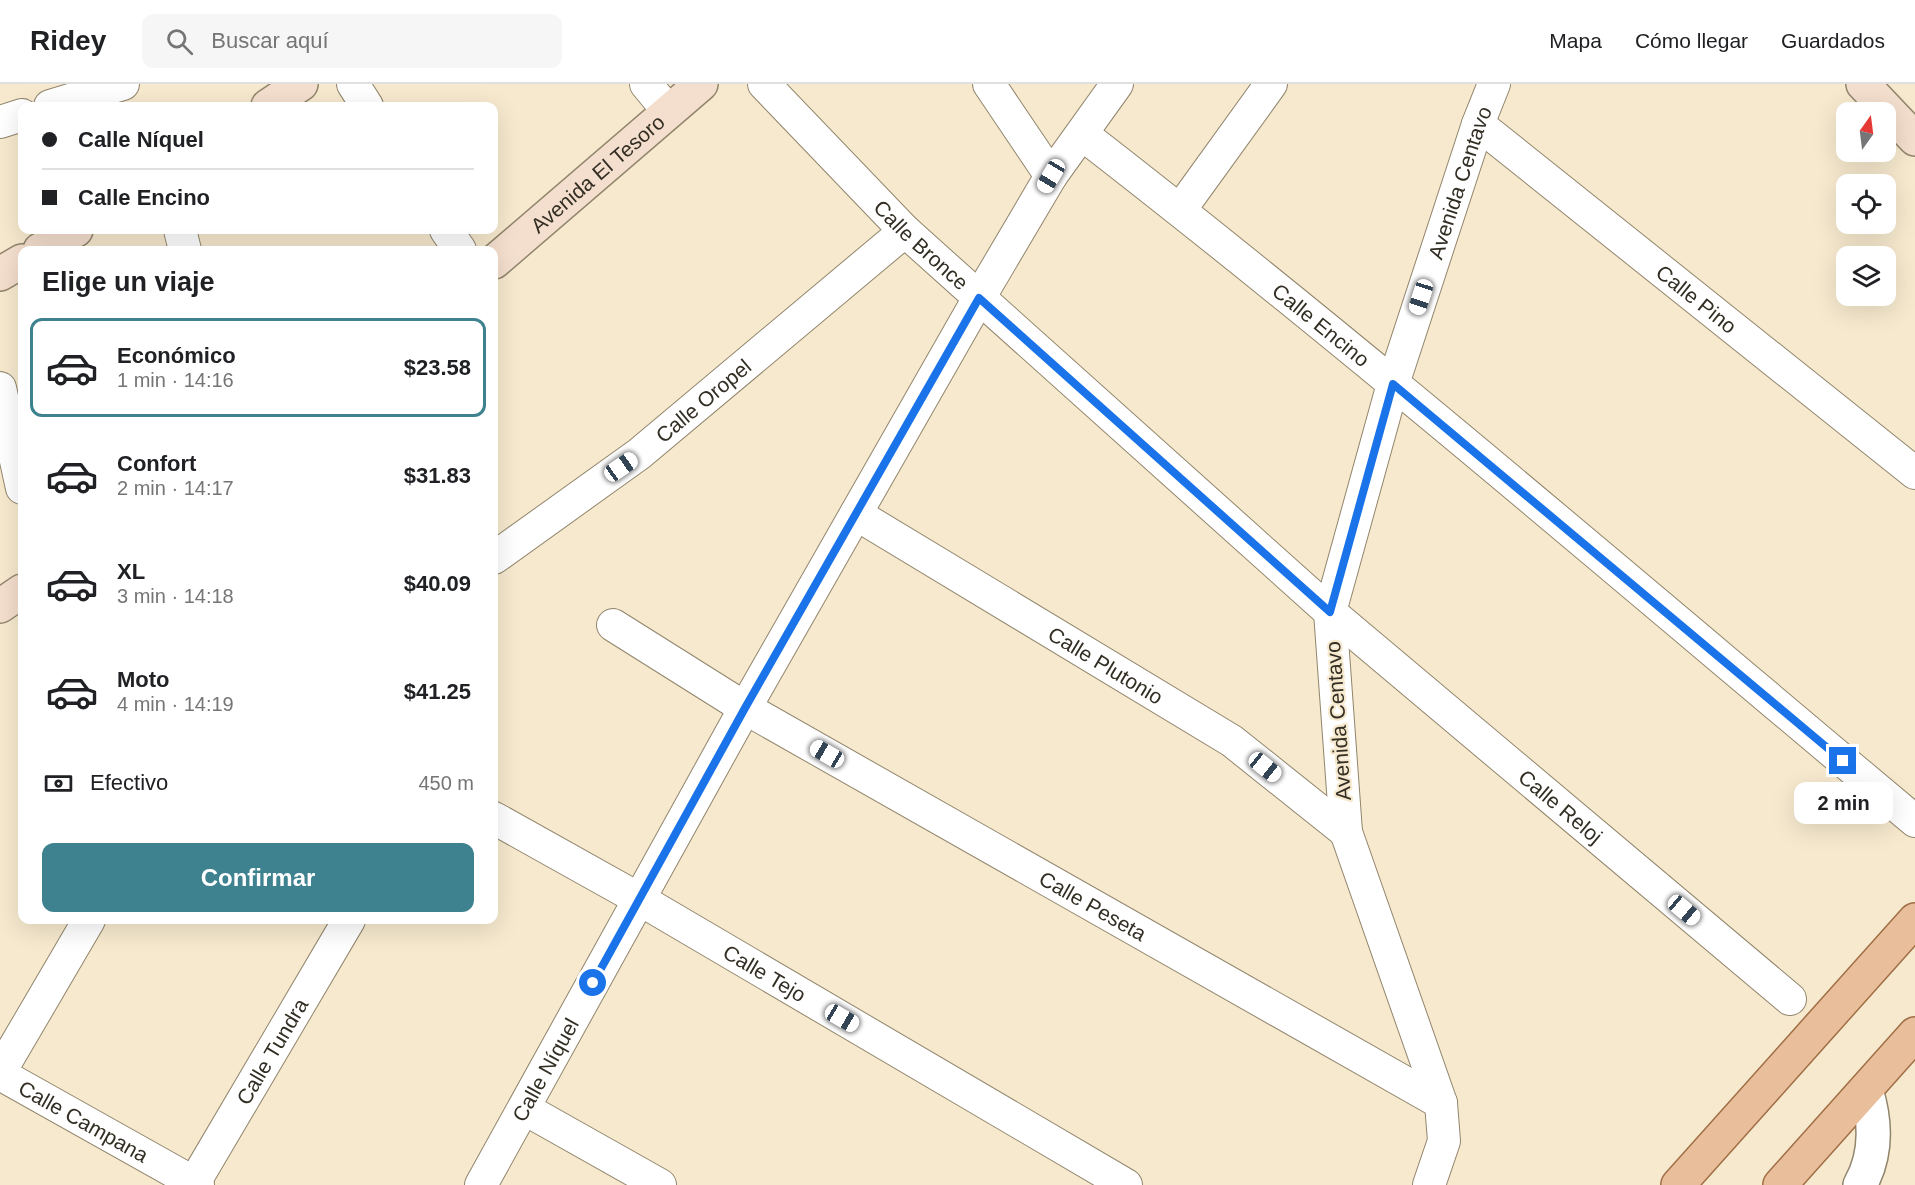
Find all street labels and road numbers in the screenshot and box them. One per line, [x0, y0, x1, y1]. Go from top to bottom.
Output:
street label: Avenida Centavo [1423, 103, 1496, 262]
street label: Avenida El Tesoro [526, 110, 669, 237]
street label: Calle Bronce [870, 195, 973, 294]
street label: Calle Pino [1652, 260, 1741, 338]
street label: Calle Encino [1268, 278, 1374, 371]
street label: Calle Oropel [651, 354, 755, 447]
street label: Calle Plutonio [1045, 622, 1167, 708]
street label: Avenida Centavo [1321, 641, 1355, 801]
street label: Calle Reloj [1514, 765, 1607, 848]
street label: Calle Peseta [1035, 866, 1151, 945]
street label: Calle Tejo [719, 940, 810, 1006]
street label: Calle Tundra [232, 994, 312, 1108]
street label: Calle Níquel [507, 1014, 583, 1125]
street label: Calle Campana [15, 1075, 153, 1167]

